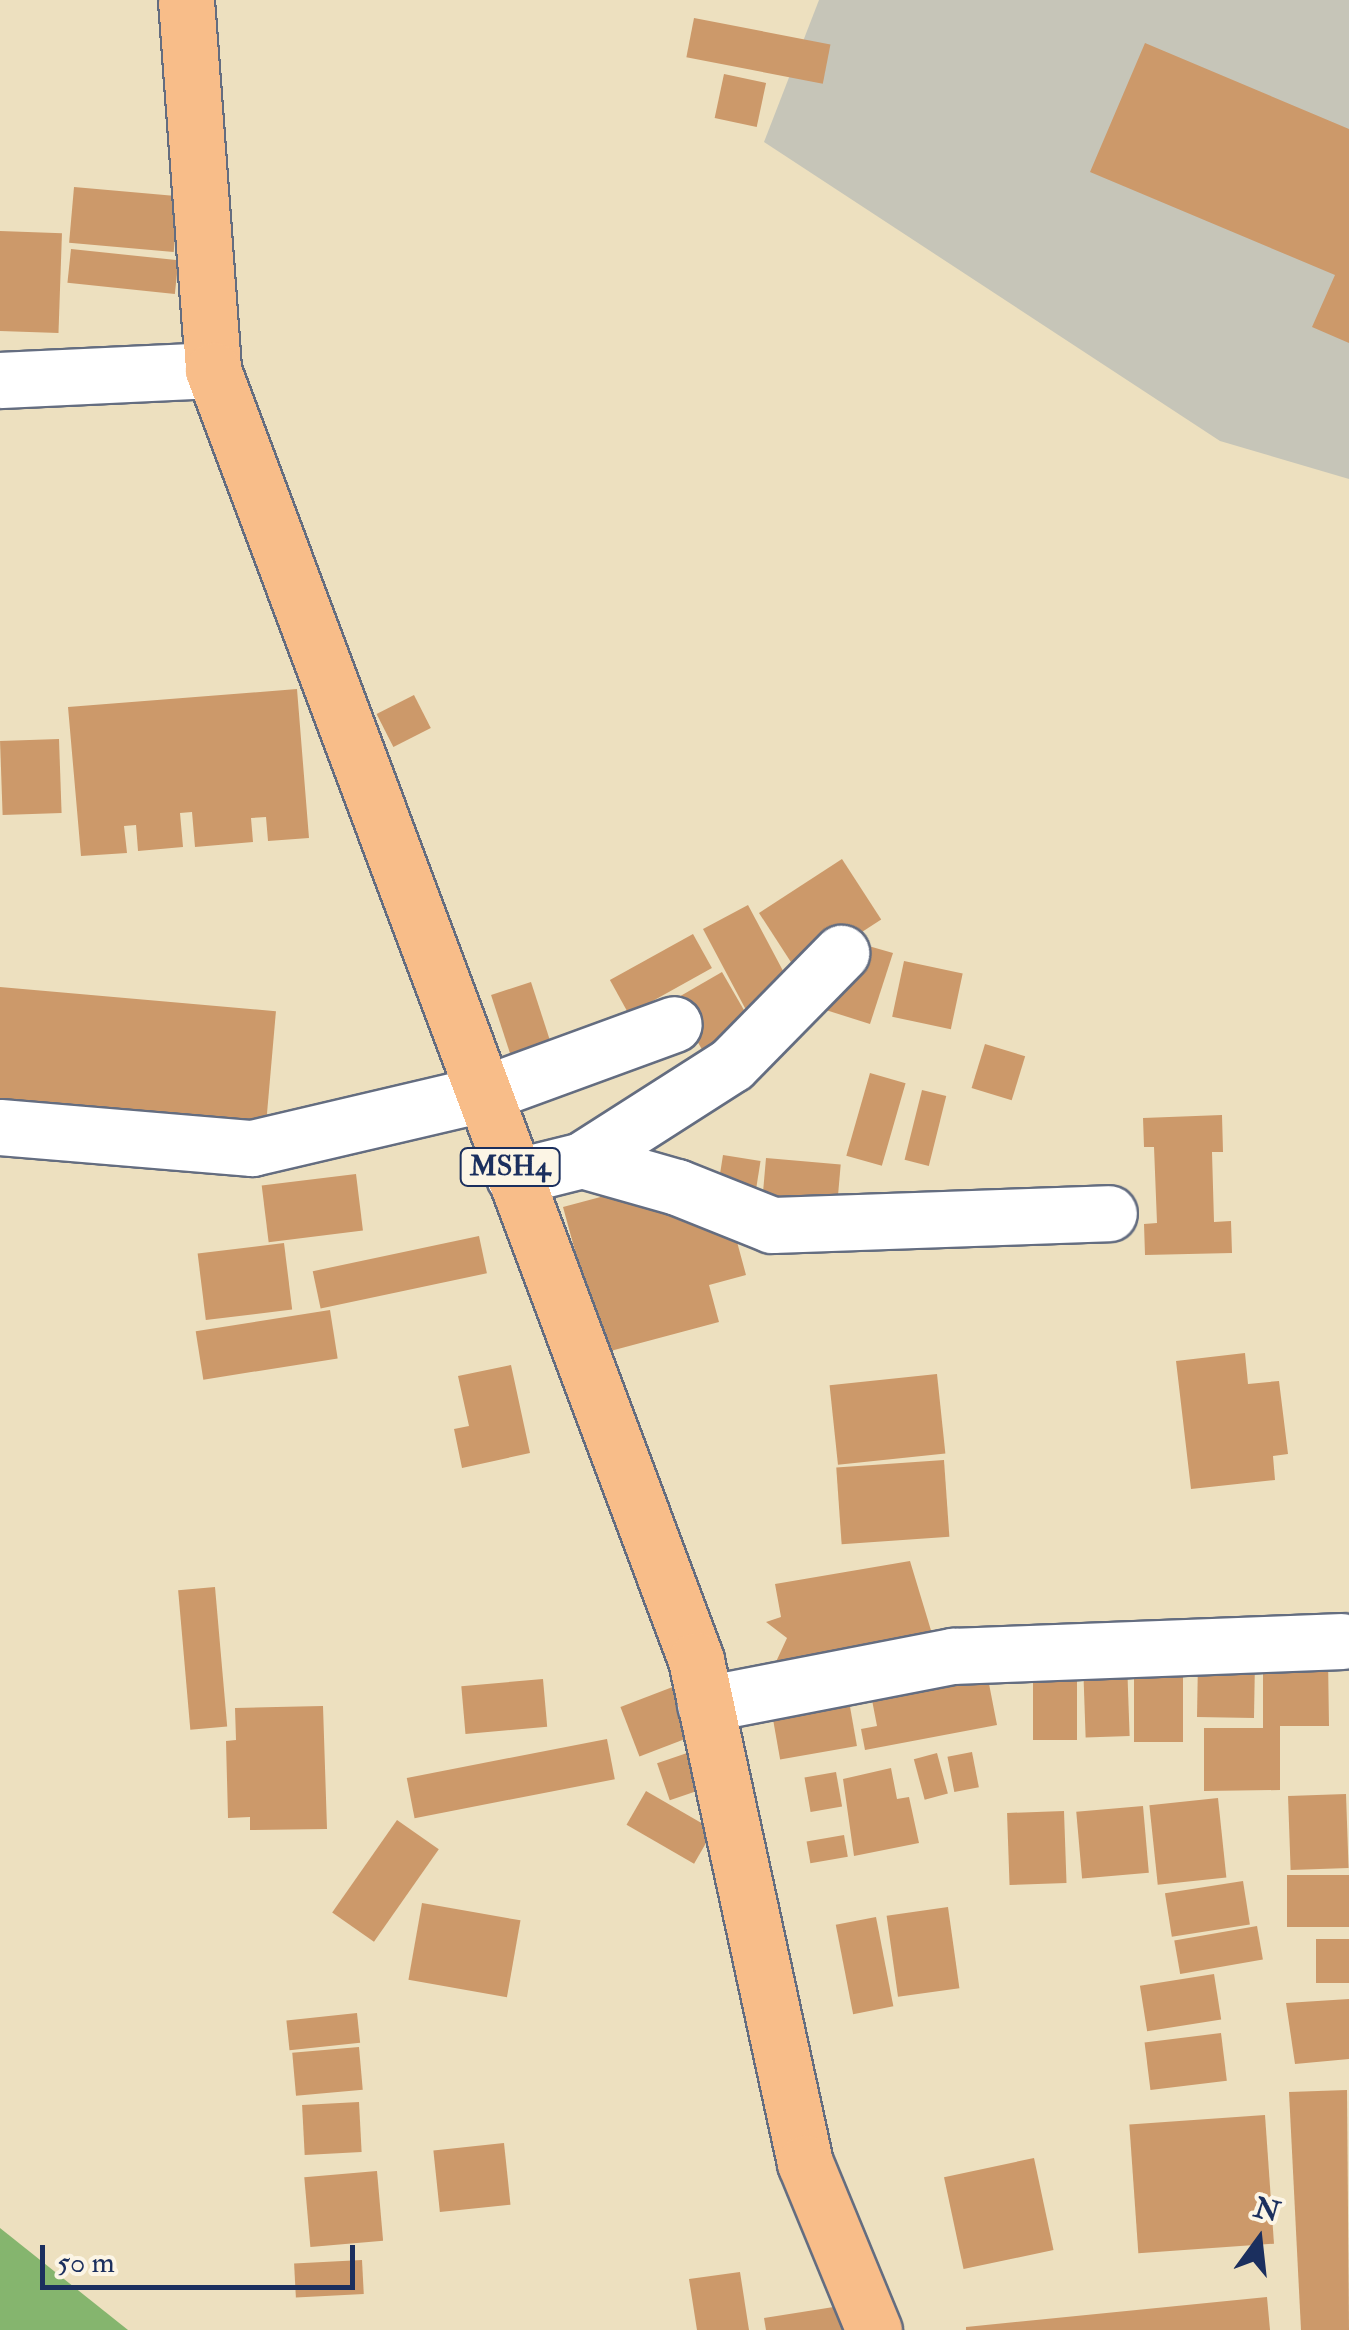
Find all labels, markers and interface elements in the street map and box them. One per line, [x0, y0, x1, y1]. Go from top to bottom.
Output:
road number: MSH4 [458, 1144, 562, 1190]
north arrow [1209, 2190, 1309, 2290]
text: N [1250, 2190, 1284, 2231]
scale bar [45, 2225, 360, 2287]
text: 50 m [57, 2244, 115, 2281]

